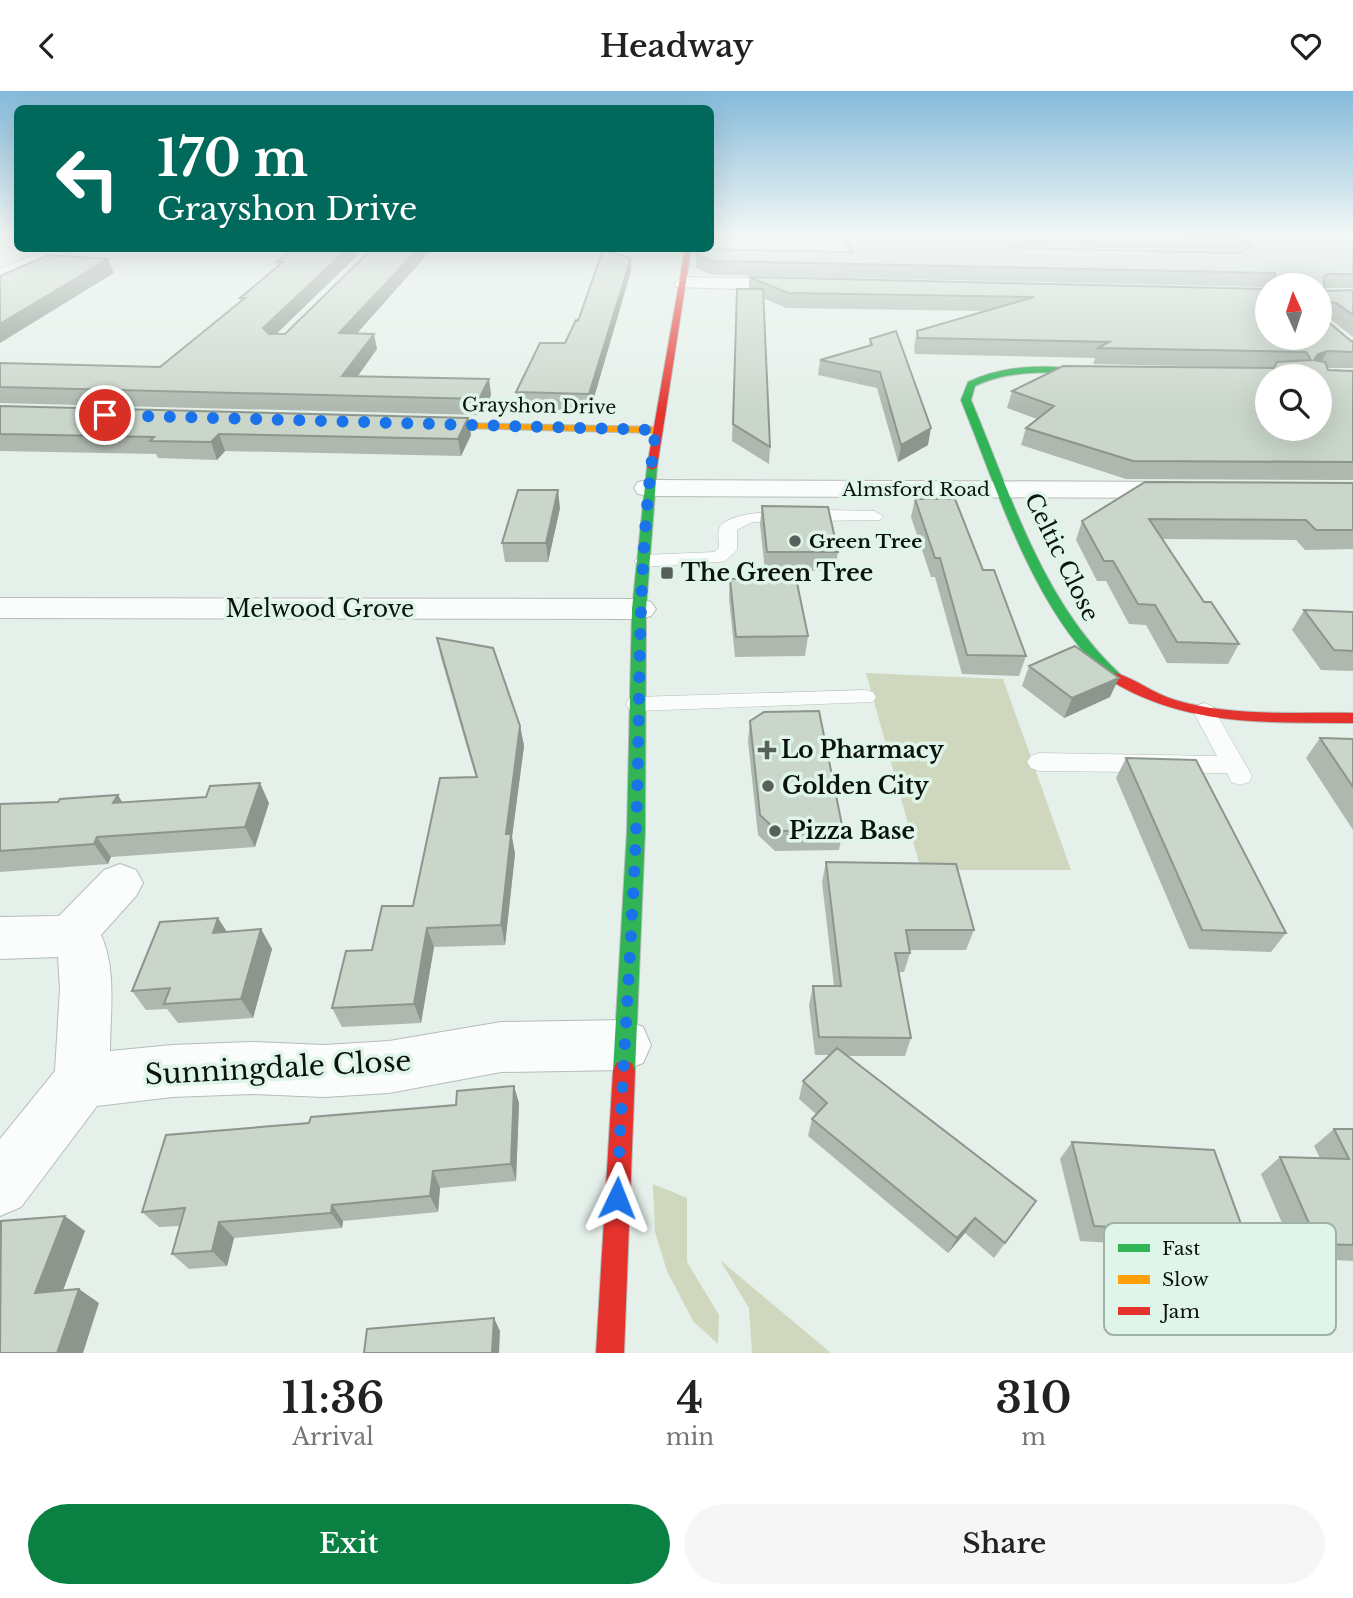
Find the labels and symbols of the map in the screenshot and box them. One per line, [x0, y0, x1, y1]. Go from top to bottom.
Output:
north arrow [1255, 273, 1332, 350]
pin [75, 385, 135, 445]
street label: Grayshon Drive [462, 393, 616, 419]
street label: Almsford Road [841, 478, 990, 501]
street label: Celtic Close [1019, 488, 1105, 626]
place label: Green Tree [809, 530, 922, 553]
marker: Green Tree [787, 533, 803, 549]
place label: The Green Tree [681, 559, 873, 587]
marker: The Green Tree [659, 565, 675, 581]
street label: Melwood Grove [226, 595, 414, 623]
place label: Lo Pharmacy [781, 736, 945, 764]
marker: Lo Pharmacy [759, 742, 775, 758]
place label: Golden City [782, 772, 930, 800]
marker: Golden City [760, 778, 776, 794]
place label: Pizza Base [789, 817, 915, 845]
marker: Pizza Base [767, 823, 783, 839]
street label: Sunningdale Close [144, 1044, 412, 1092]
position arrow [580, 1161, 654, 1235]
legend [1104, 1223, 1336, 1335]
text: Fast [1162, 1237, 1201, 1260]
text: Slow [1162, 1268, 1209, 1291]
text: Jam [1159, 1300, 1200, 1323]

